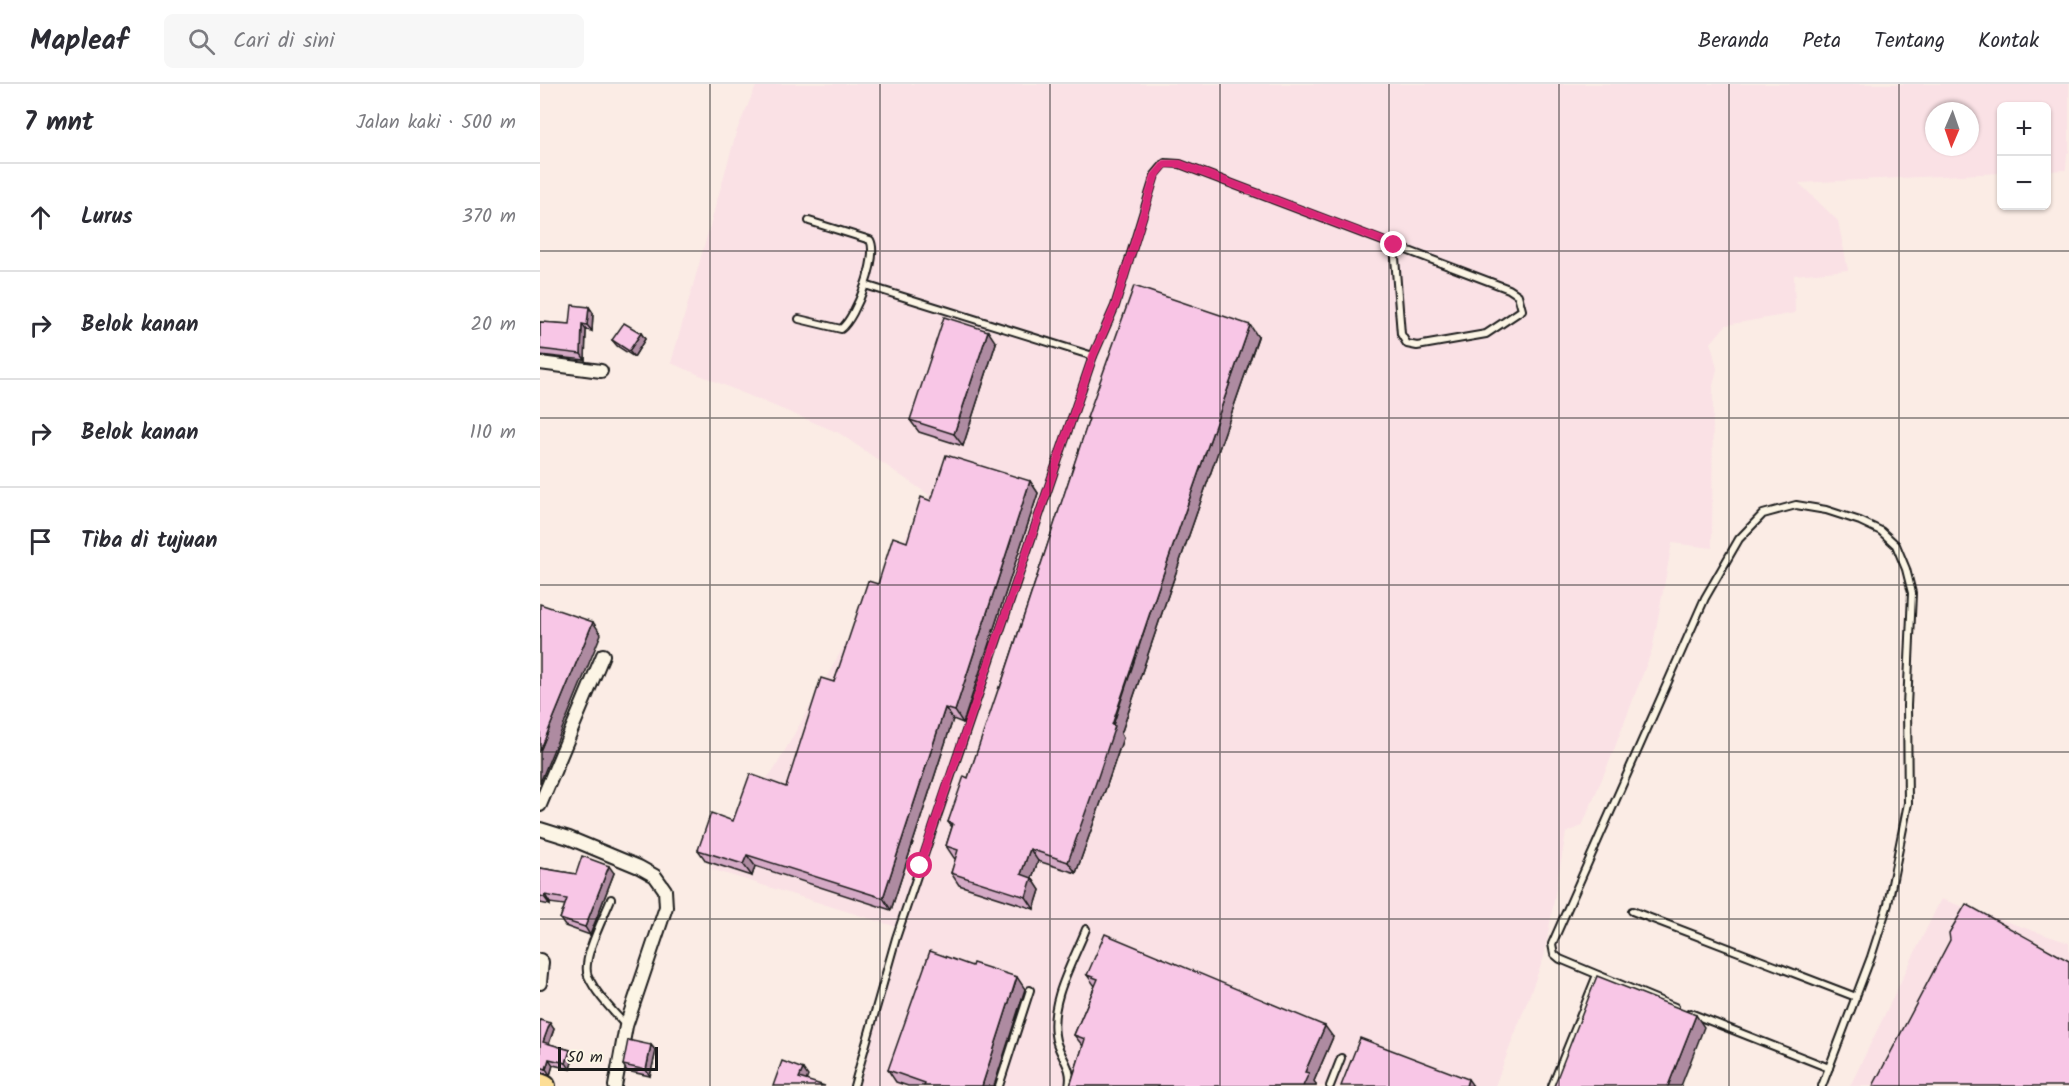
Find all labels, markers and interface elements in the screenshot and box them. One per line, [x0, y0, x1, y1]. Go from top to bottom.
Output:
search box [164, 14, 584, 68]
text: Mapleaf [30, 19, 128, 64]
text: Cari di sini [233, 24, 335, 59]
icon: search [185, 25, 218, 58]
text: Beranda [1698, 25, 1769, 58]
text: Peta [1802, 25, 1841, 58]
text: Tentang [1874, 25, 1945, 58]
text: Kontak [1978, 25, 2039, 58]
text: 7 mnt [24, 102, 94, 144]
north arrow [1925, 102, 1979, 156]
map controls [1997, 102, 2051, 210]
button: + [1997, 102, 2051, 156]
text: Jalan kaki · 500 m [356, 107, 516, 139]
button: − [1997, 156, 2051, 210]
text: Lurus [81, 200, 133, 235]
icon: ahead [24, 201, 57, 234]
text: 370 m [461, 201, 516, 233]
route end [1380, 231, 1406, 257]
text: Belok kanan [81, 308, 198, 343]
icon: right [24, 309, 57, 342]
text: 20 m [470, 309, 516, 341]
text: Belok kanan [81, 416, 198, 451]
icon: right [24, 417, 57, 450]
text: 110 m [470, 417, 516, 449]
text: Tiba di tujuan [81, 524, 217, 559]
icon: arrive [24, 525, 57, 558]
route start [906, 852, 932, 878]
scale bar [558, 1044, 658, 1072]
text: 50 m [567, 1045, 603, 1070]

